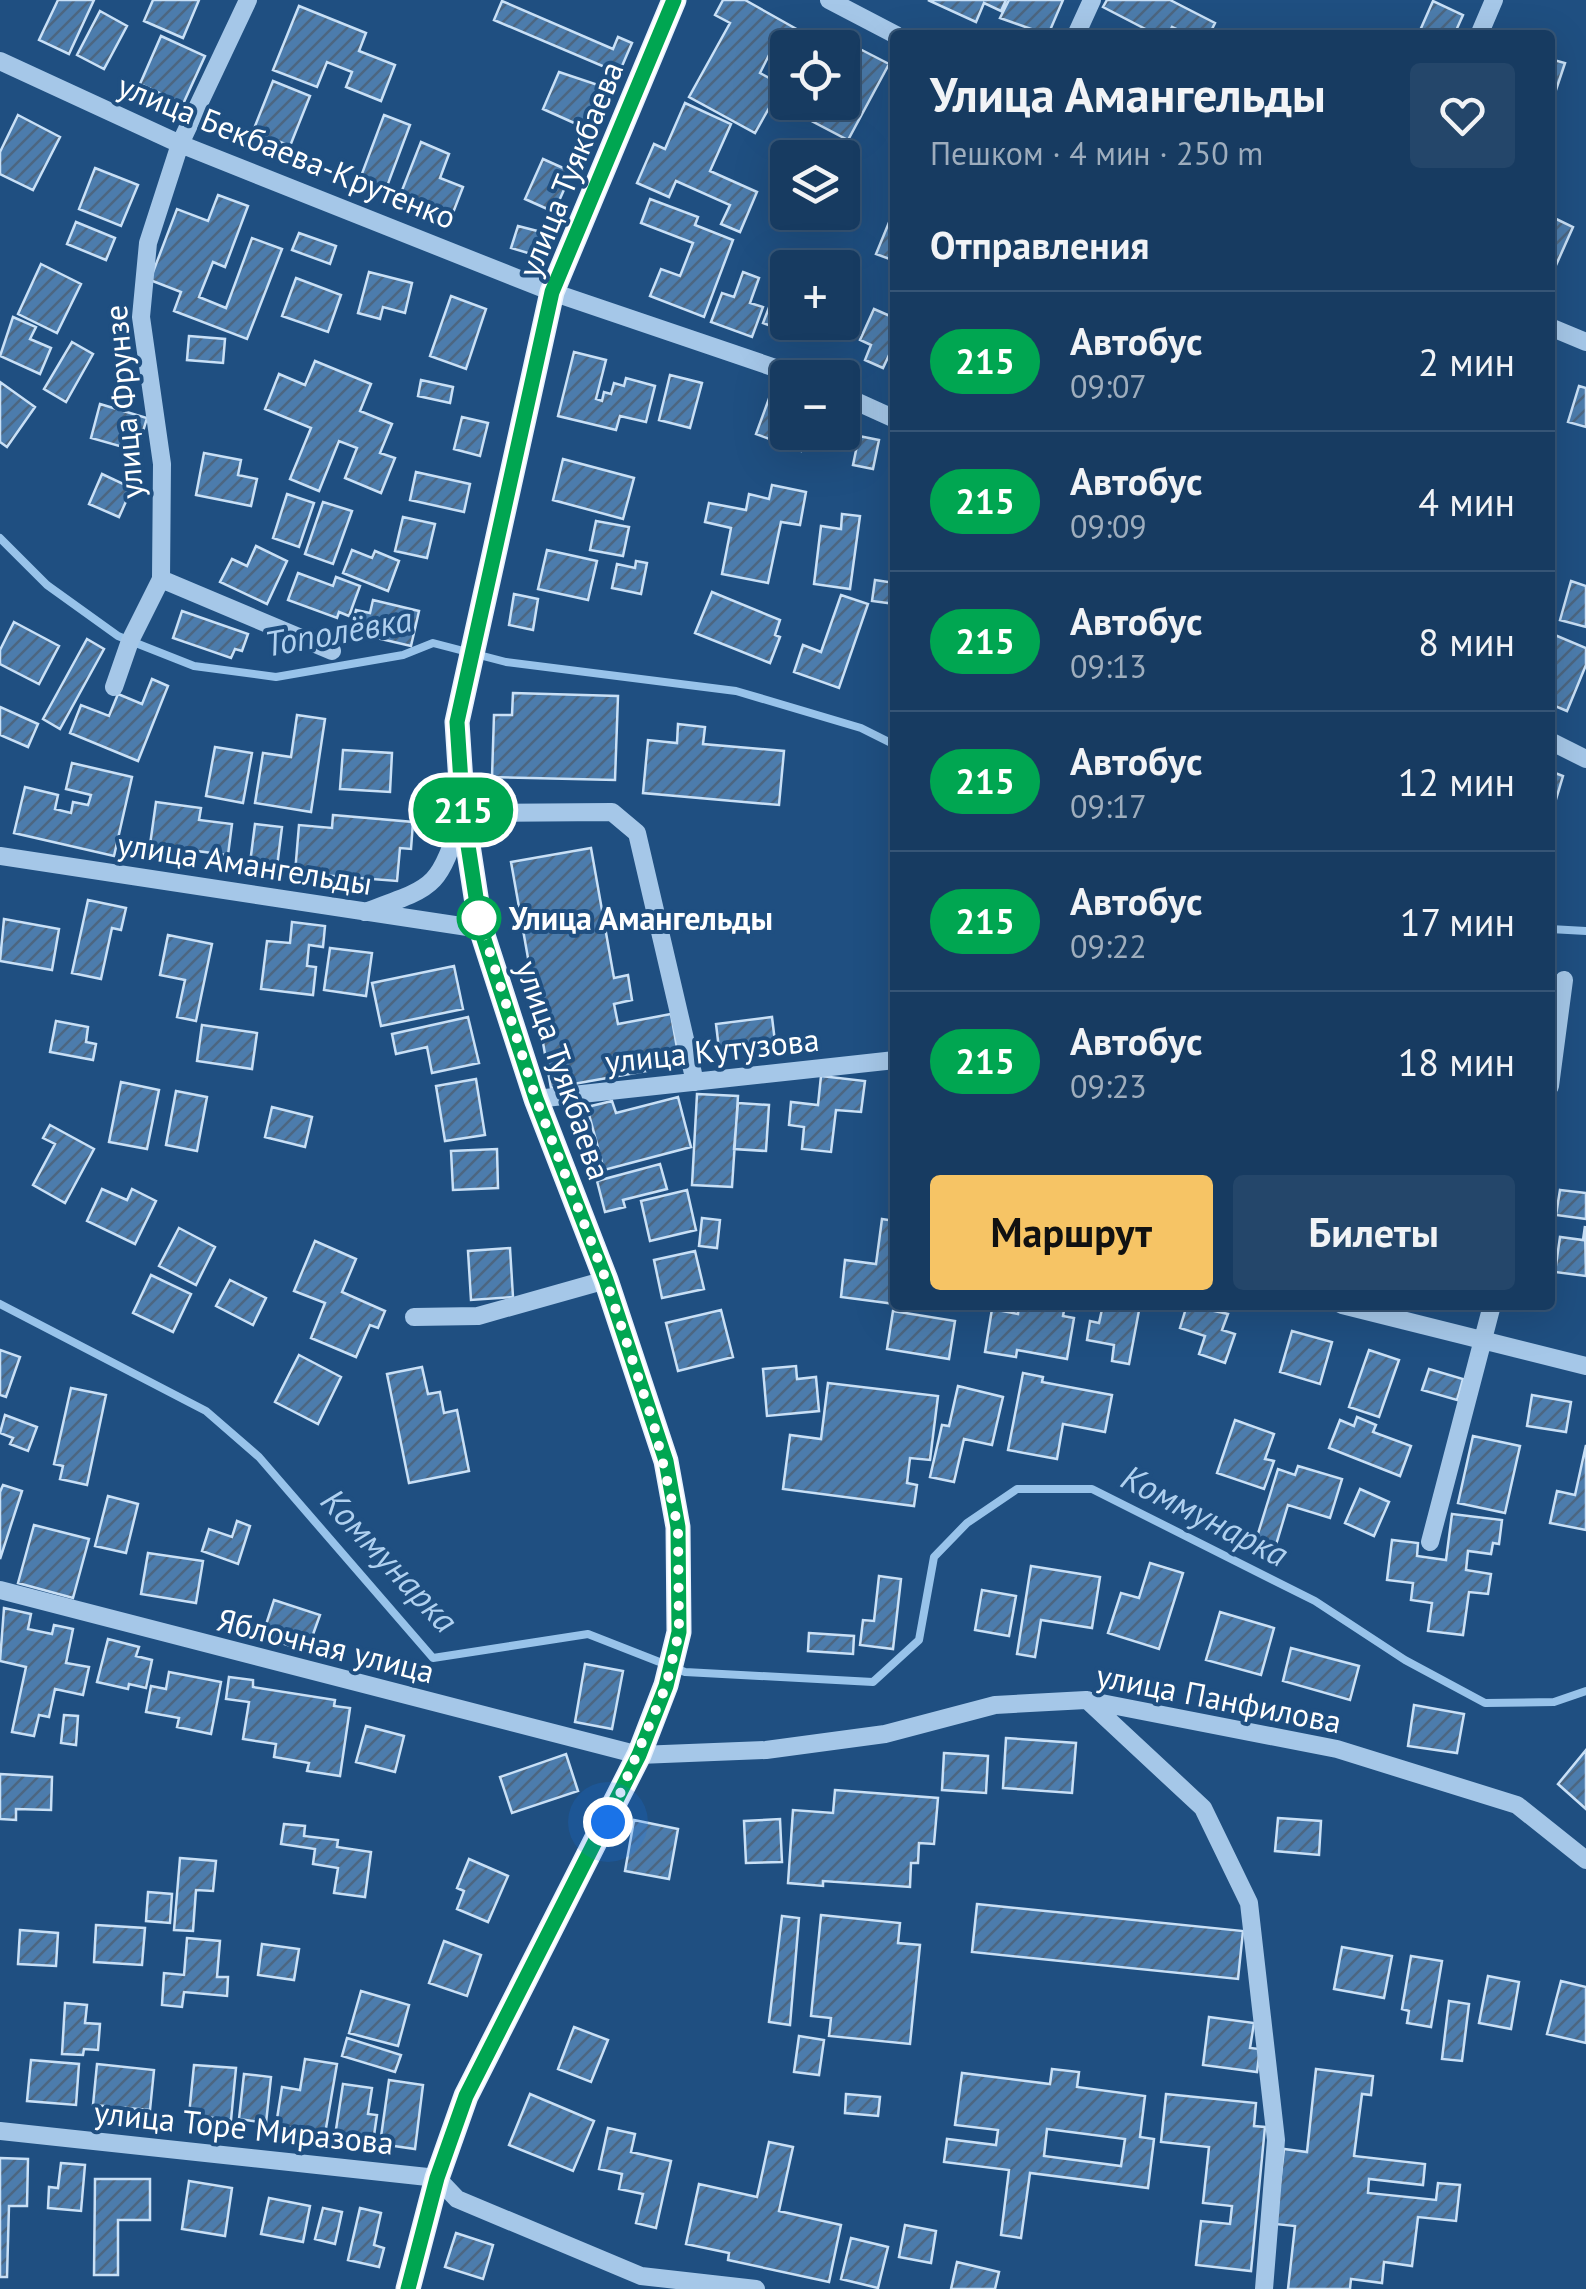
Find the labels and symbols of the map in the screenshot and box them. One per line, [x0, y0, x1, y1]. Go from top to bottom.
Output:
street label: улица Туякбаева [508, 55, 632, 283]
street label: улица Бекбаева-Крутенко [112, 64, 462, 238]
street label: улица Фрунзе [94, 303, 152, 501]
water label: Тополёвка [261, 595, 415, 667]
line badge: 215 [406, 778, 520, 842]
street label: улица Амангельды [115, 822, 375, 904]
marker: Улица Амангельды [458, 897, 500, 939]
place label: Улица Амангельды [508, 897, 773, 939]
street label: улица Туякбаева [507, 955, 621, 1185]
street label: улица Кутузова [603, 1018, 821, 1082]
water label: Коммунарка [1114, 1453, 1296, 1577]
water label: Коммунарка [311, 1478, 469, 1642]
street label: Яблочная улица [213, 1598, 439, 1692]
street label: улица Панфилова [1093, 1654, 1345, 1742]
your location [583, 1797, 633, 1847]
street label: улица Торе Миразова [92, 2090, 396, 2164]

